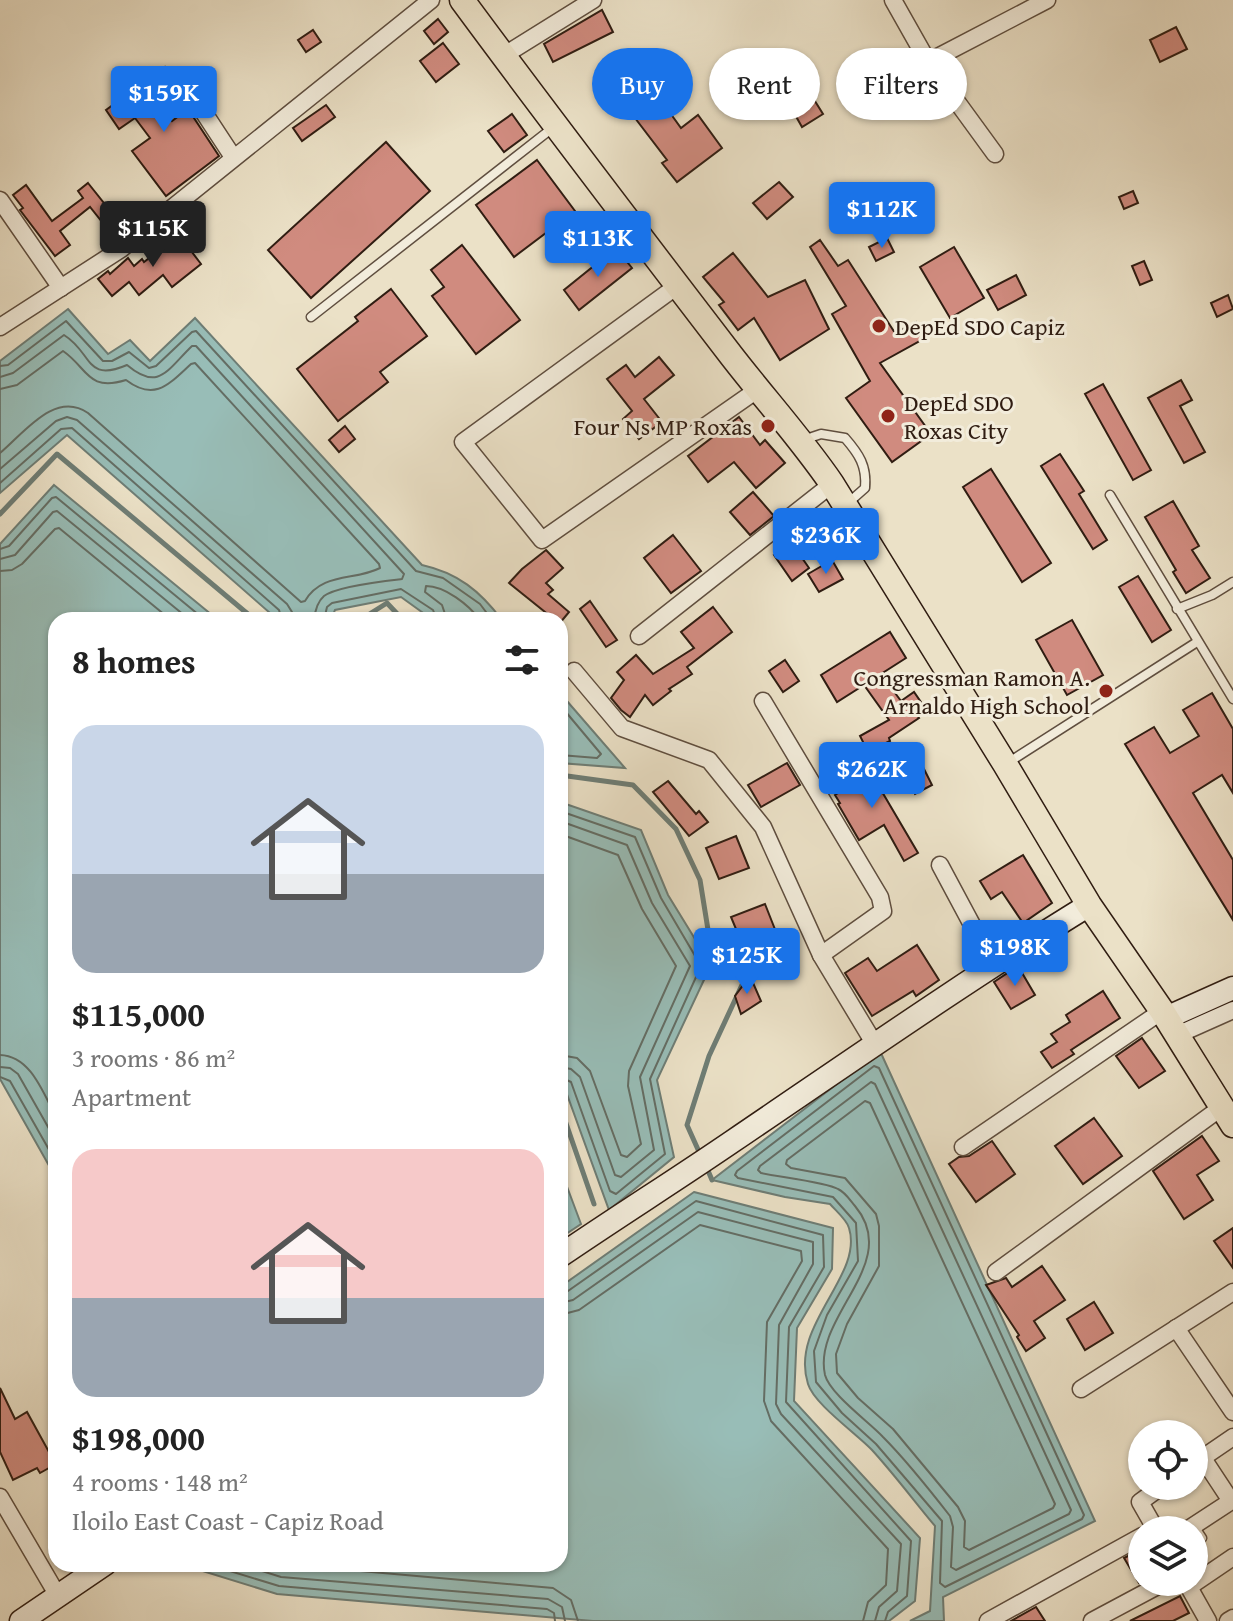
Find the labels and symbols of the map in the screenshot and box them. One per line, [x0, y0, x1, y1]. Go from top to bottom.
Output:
pin: $159K [108, 66, 220, 134]
pin: $112K [826, 182, 938, 250]
pin: $115K [97, 201, 209, 269]
pin: $113K [542, 211, 654, 279]
place label: DepEd SDO Capiz [895, 309, 1065, 344]
marker: DepEd SDO Capiz [870, 317, 888, 335]
place label: DepEd SDO Roxas City [904, 385, 1014, 448]
marker: DepEd SDO Roxas City [879, 407, 897, 425]
place label: Four Ns MP Roxas [574, 409, 752, 444]
marker: Four Ns MP Roxas [759, 417, 777, 435]
pin: $236K [770, 508, 882, 576]
place label: Congressman Ramon A. Arnaldo High School [854, 660, 1090, 723]
marker: Congressman Ramon A. Arnaldo High School [1097, 682, 1115, 700]
pin: $262K [816, 742, 928, 810]
pin: $198K [959, 920, 1071, 988]
pin: $125K [691, 928, 803, 996]

